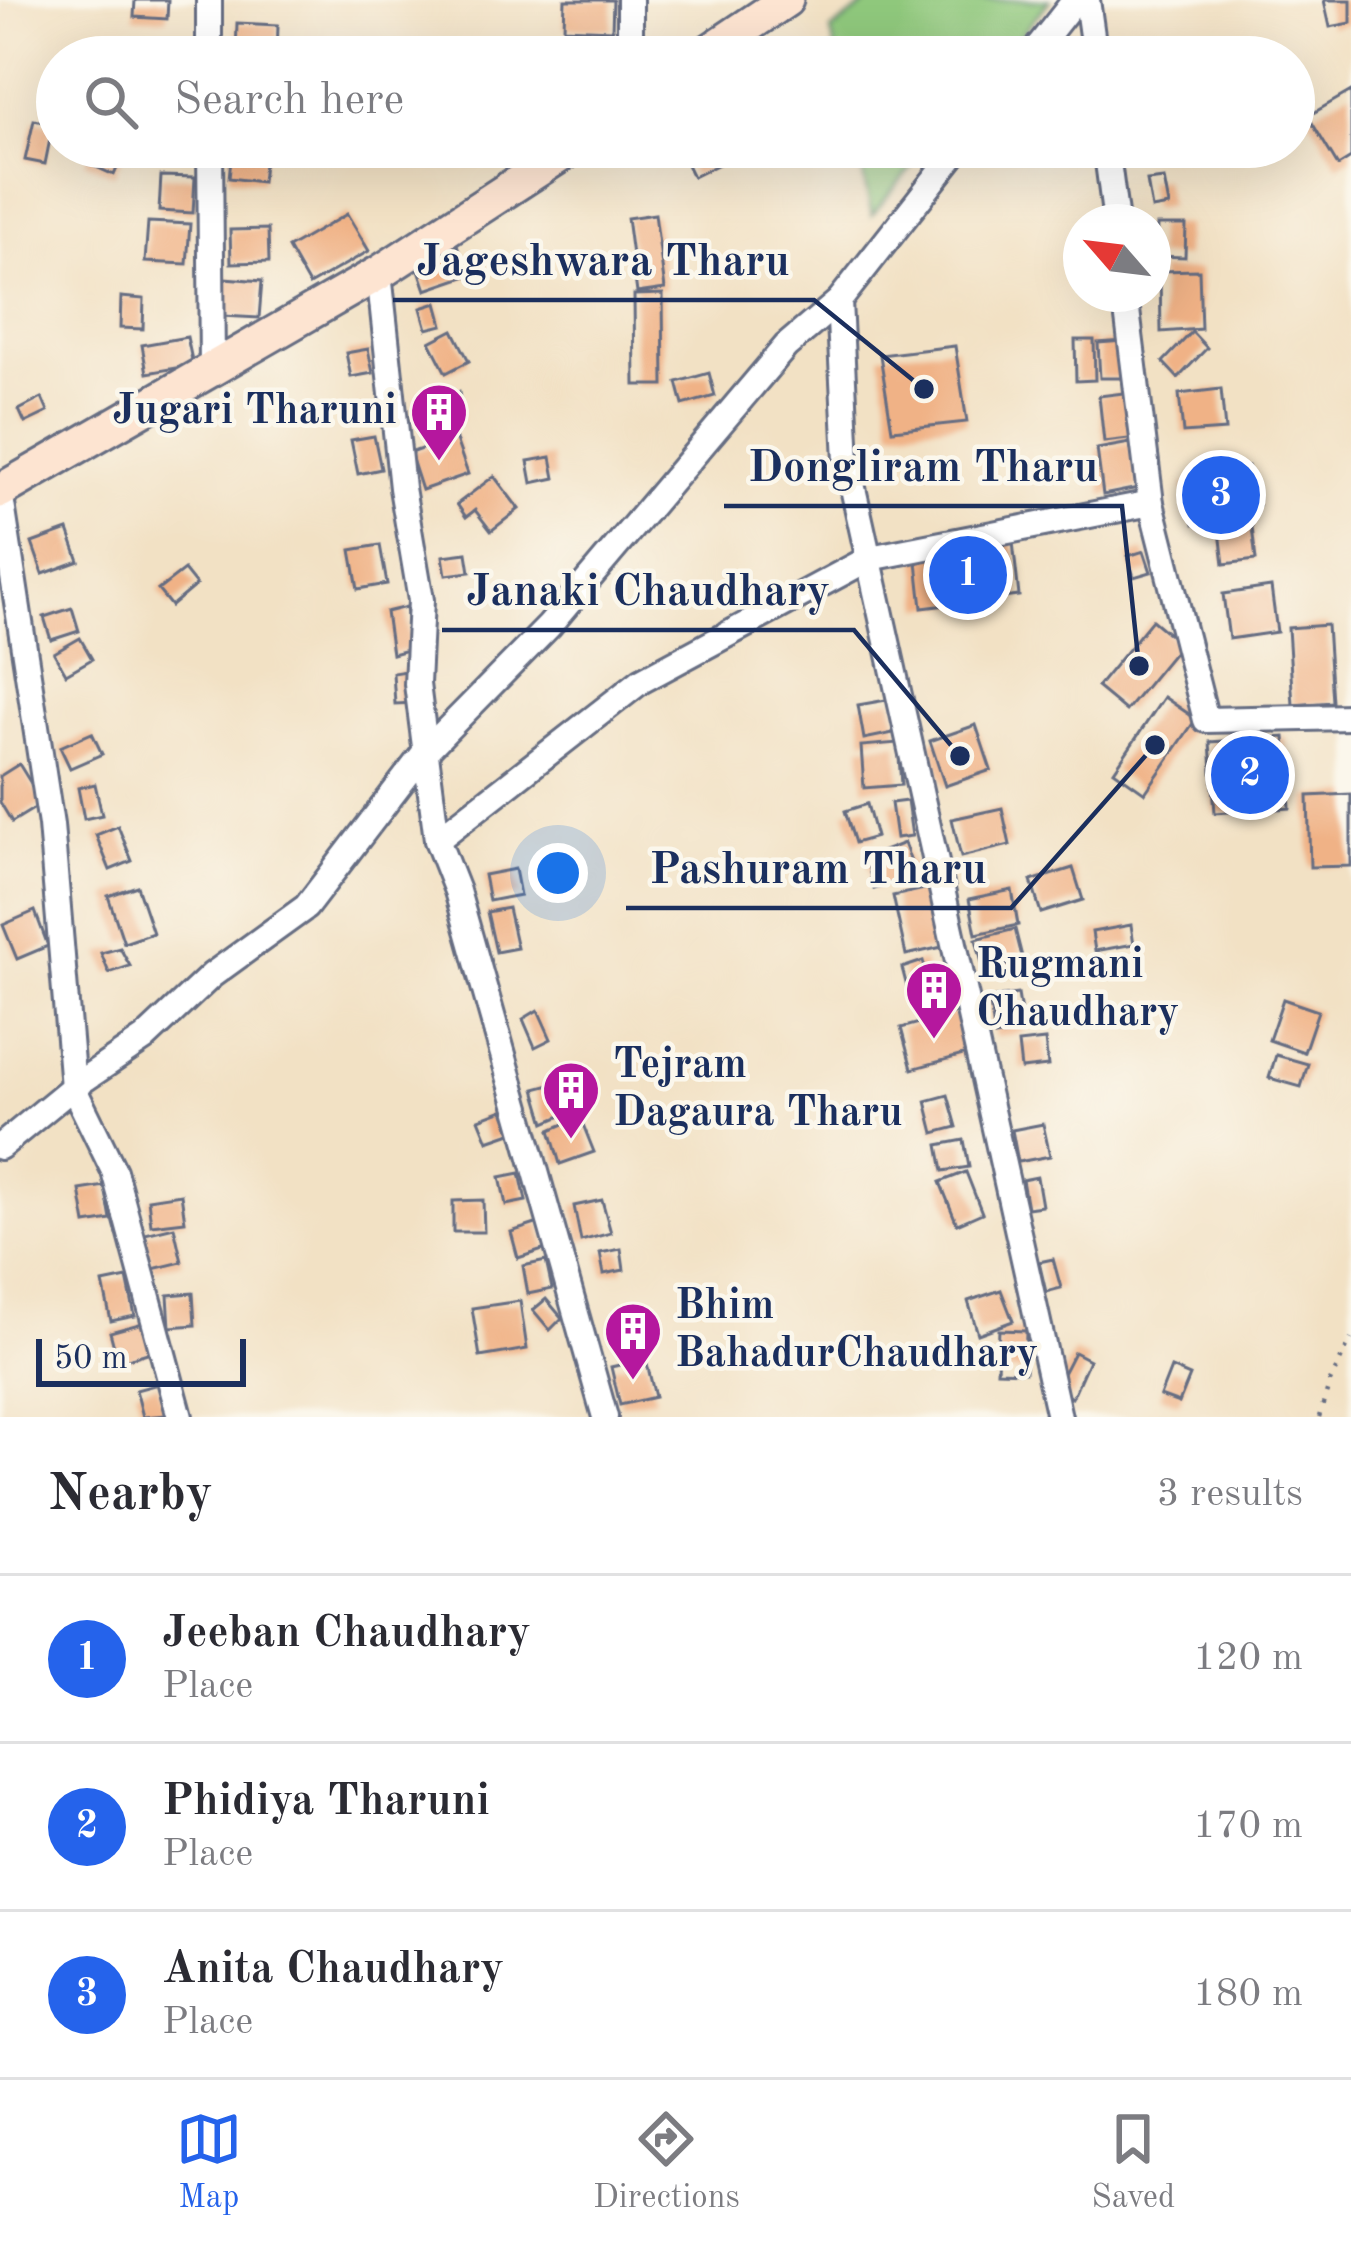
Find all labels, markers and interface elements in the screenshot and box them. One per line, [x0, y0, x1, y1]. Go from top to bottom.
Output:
search box [36, 36, 1315, 168]
icon: search [78, 69, 144, 135]
text: Search here [174, 79, 404, 124]
north arrow [1063, 204, 1171, 312]
callout: Jageshwara Tharu [393, 219, 814, 300]
text: Jageshwara Tharu [416, 241, 790, 286]
building icon: Jugari Tharuni [408, 381, 470, 463]
place label: Jugari Tharuni [112, 391, 397, 433]
callout: Dongliram Tharu [724, 425, 1122, 506]
text: Dongliram Tharu [748, 447, 1098, 492]
pin: 3 [1182, 450, 1260, 540]
pin: 1 [929, 530, 1007, 620]
callout: Janaki Chaudhary [442, 549, 854, 630]
text: Janaki Chaudhary [466, 571, 830, 616]
pin: 2 [1211, 730, 1289, 820]
callout: Pashuram Tharu [626, 827, 1011, 908]
your location [528, 843, 588, 903]
text: Pashuram Tharu [649, 849, 987, 894]
place label: Rugmani Chaudhary [976, 945, 1179, 1035]
building icon: Rugmani Chaudhary [903, 959, 965, 1041]
place label: Tejram Dagaura Tharu [613, 1045, 903, 1135]
building icon: Tejram Dagaura Tharu [540, 1059, 602, 1141]
place label: Bhim BahadurChaudhary [675, 1286, 1038, 1376]
building icon: Bhim BahadurChaudhary [602, 1300, 664, 1382]
scale bar [36, 1333, 246, 1386]
text: 50 m [54, 1343, 128, 1376]
text: Nearby [48, 1470, 213, 1521]
text: 3 results [1157, 1475, 1303, 1514]
text: Jeeban Chaudhary [162, 1612, 531, 1657]
text: 1 [76, 1639, 98, 1678]
text: 120 m [1193, 1639, 1303, 1678]
text: Place [162, 1667, 253, 1706]
text: Phidiya Tharuni [162, 1780, 490, 1825]
text: 2 [76, 1807, 98, 1846]
text: 170 m [1193, 1807, 1303, 1846]
text: Place [162, 1835, 253, 1874]
text: Anita Chaudhary [162, 1948, 504, 1993]
text: 3 [76, 1975, 98, 2014]
text: 180 m [1193, 1975, 1303, 2014]
text: Place [162, 2003, 253, 2042]
tab: Map [176, 2106, 242, 2219]
tab: Directions [593, 2106, 740, 2219]
tab: Saved [1091, 2106, 1175, 2219]

